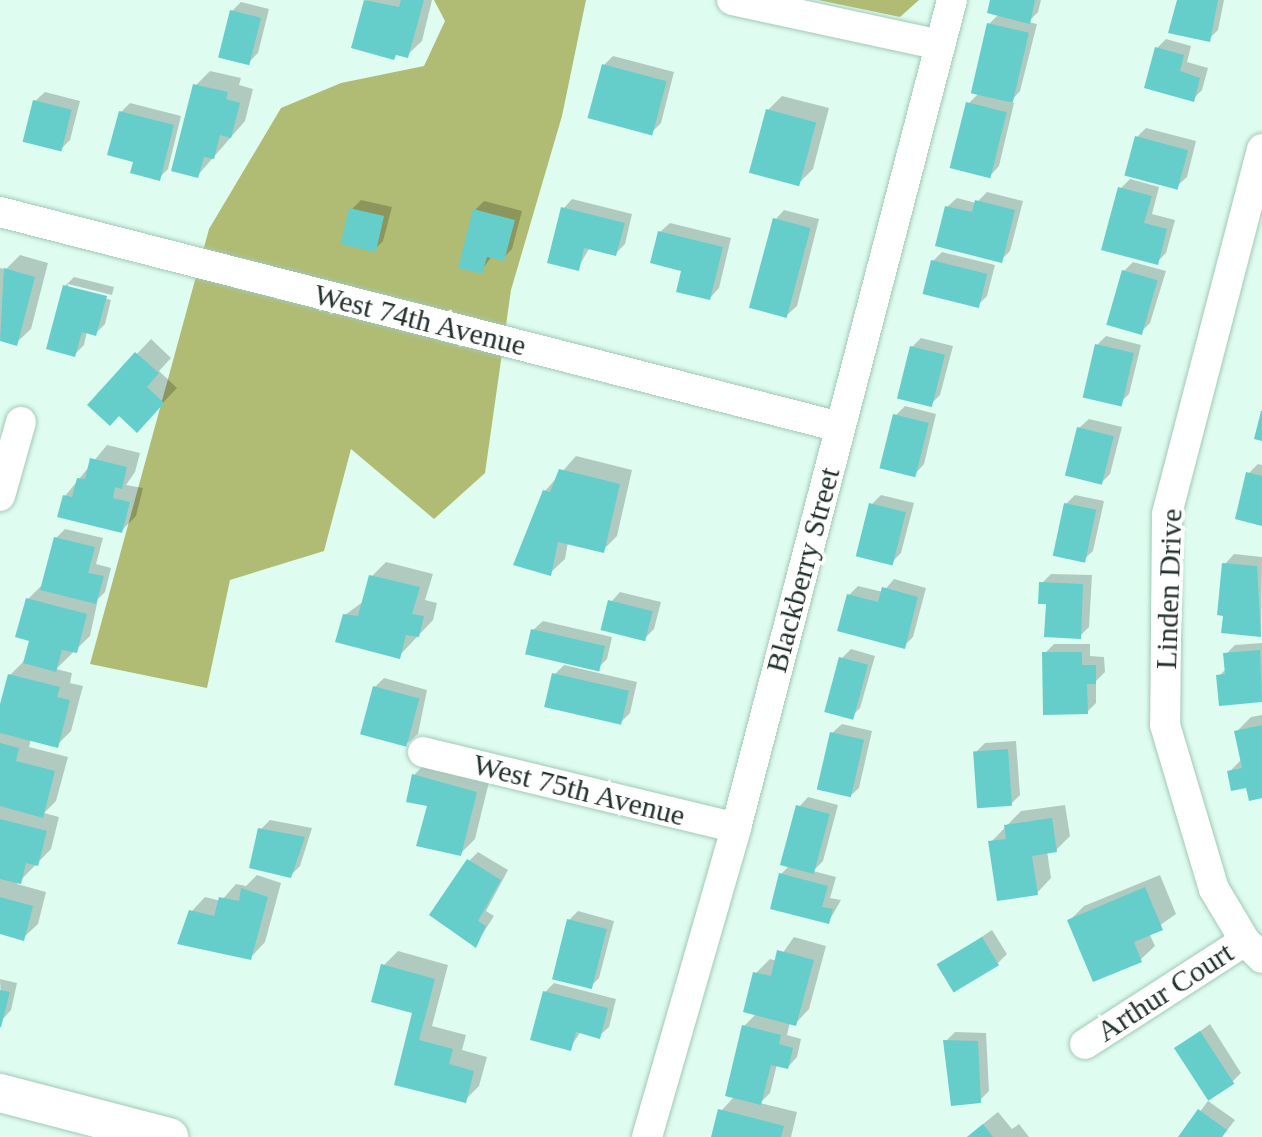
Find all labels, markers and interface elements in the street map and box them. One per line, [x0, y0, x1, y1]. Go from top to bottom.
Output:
street label: West 74th Avenue [310, 276, 530, 364]
street label: Blackberry Street [758, 464, 848, 676]
street label: Linden Drive [1148, 508, 1190, 670]
street label: West 75th Avenue [469, 746, 689, 834]
street label: Arthur Court [1090, 934, 1240, 1050]

